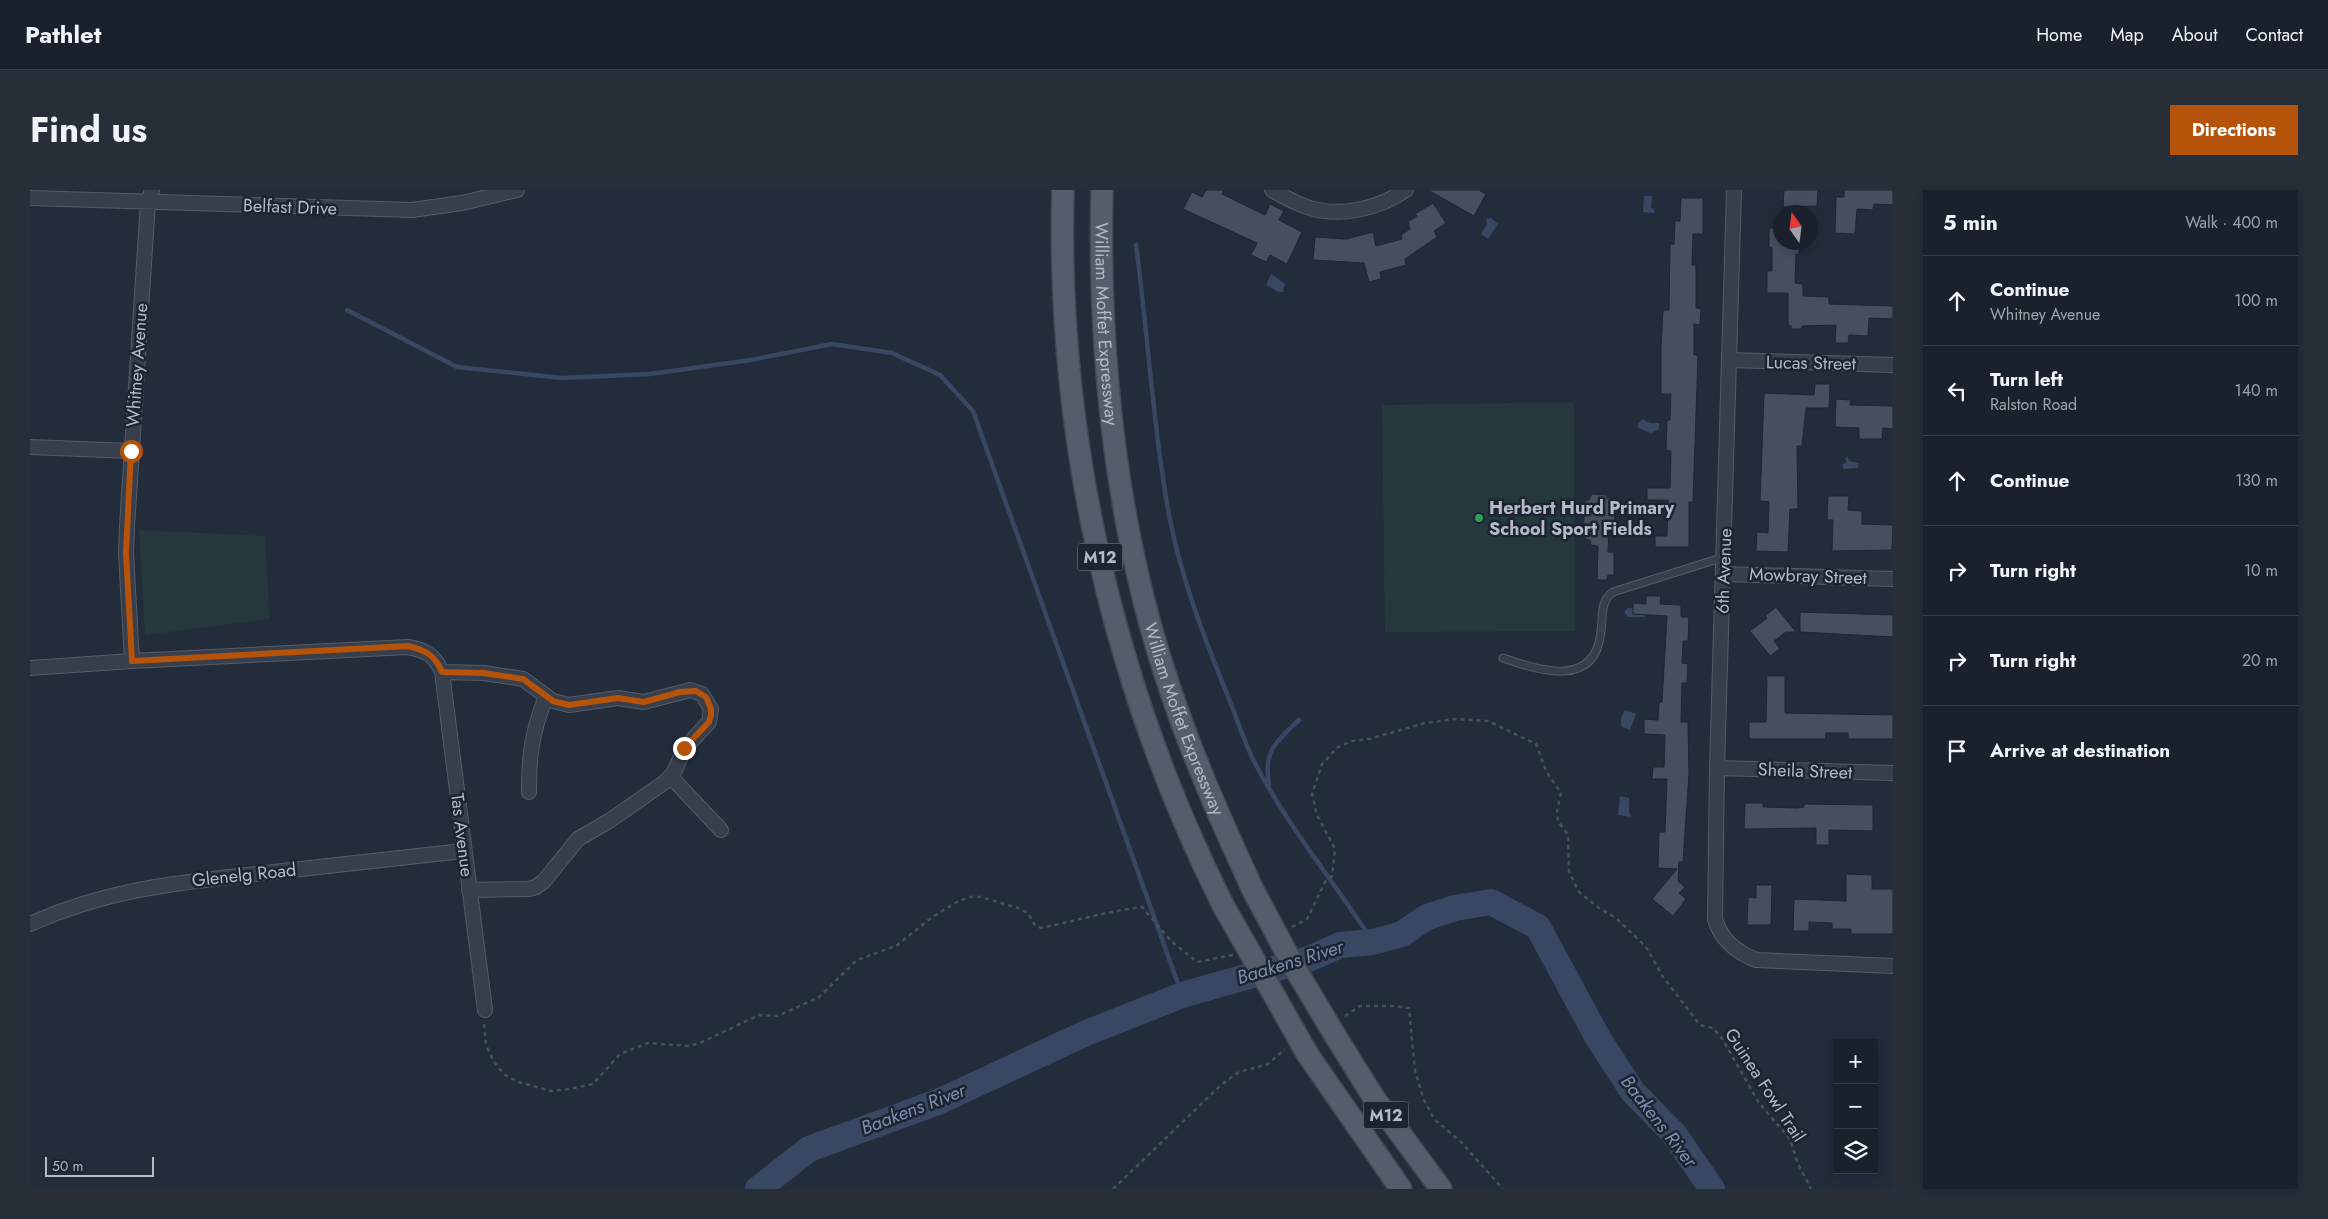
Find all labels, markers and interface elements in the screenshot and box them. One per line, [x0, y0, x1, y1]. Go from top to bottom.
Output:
text: Pathlet [25, 17, 101, 52]
text: Home [2036, 22, 2082, 48]
text: Map [2110, 22, 2144, 48]
text: About [2172, 22, 2217, 48]
text: Contact [2245, 22, 2303, 48]
text: Find us [30, 105, 147, 155]
button: Directions [2170, 105, 2298, 155]
street label: Belfast Drive [242, 192, 338, 222]
north arrow [1773, 205, 1818, 250]
text: 5 min [1943, 208, 1998, 238]
text: Walk · 400 m [2185, 211, 2278, 234]
street label: William Moffet Expressway [1088, 222, 1125, 427]
text: Continue [1990, 276, 2069, 303]
icon: ahead [1943, 287, 1971, 315]
text: 100 m [2234, 289, 2278, 312]
street label: Whitney Avenue [120, 302, 154, 428]
text: Whitney Avenue [1990, 303, 2100, 326]
street label: Lucas Street [1766, 349, 1857, 377]
text: Turn left [1990, 366, 2063, 393]
icon: left [1943, 377, 1971, 405]
text: 140 m [2235, 379, 2278, 402]
text: Ralston Road [1990, 393, 2077, 416]
route start [120, 440, 143, 463]
icon: ahead [1943, 467, 1971, 495]
text: Continue [1990, 467, 2069, 494]
text: 130 m [2235, 469, 2278, 492]
place label: Herbert Hurd Primary School Sport Fields [1489, 495, 1675, 542]
marker: Herbert Hurd Primary School Sport Fields [1473, 512, 1485, 524]
street label: 6th Avenue [1710, 528, 1738, 614]
road number: M12 [1078, 544, 1122, 571]
icon: right [1943, 557, 1971, 585]
text: Turn right [1990, 557, 2076, 584]
text: 10 m [2244, 559, 2278, 582]
street label: Mowbray Street [1749, 561, 1868, 591]
street label: William Moffet Expressway [1137, 620, 1231, 820]
icon: right [1943, 647, 1971, 675]
text: Turn right [1990, 647, 2076, 674]
text: 20 m [2242, 649, 2278, 672]
route end [673, 737, 696, 760]
icon: arrive [1943, 737, 1971, 765]
text: Arrive at destination [1990, 737, 2170, 764]
street label: Sheila Street [1757, 756, 1853, 786]
street label: Tas Avenue [444, 792, 480, 878]
street label: Glenelg Road [191, 857, 297, 893]
water label: Baakens River [1233, 932, 1348, 991]
street label: Guinea Fowl Trail [1718, 1023, 1812, 1147]
map controls [1833, 1039, 1878, 1174]
button: + [1833, 1039, 1878, 1084]
water label: Baakens River [1614, 1069, 1705, 1174]
water label: Baakens River [857, 1076, 971, 1141]
button: − [1833, 1084, 1878, 1129]
road number: M12 [1364, 1102, 1408, 1128]
button: layers [1833, 1129, 1878, 1174]
scale bar [45, 1154, 154, 1177]
text: 50 m [52, 1156, 83, 1176]

